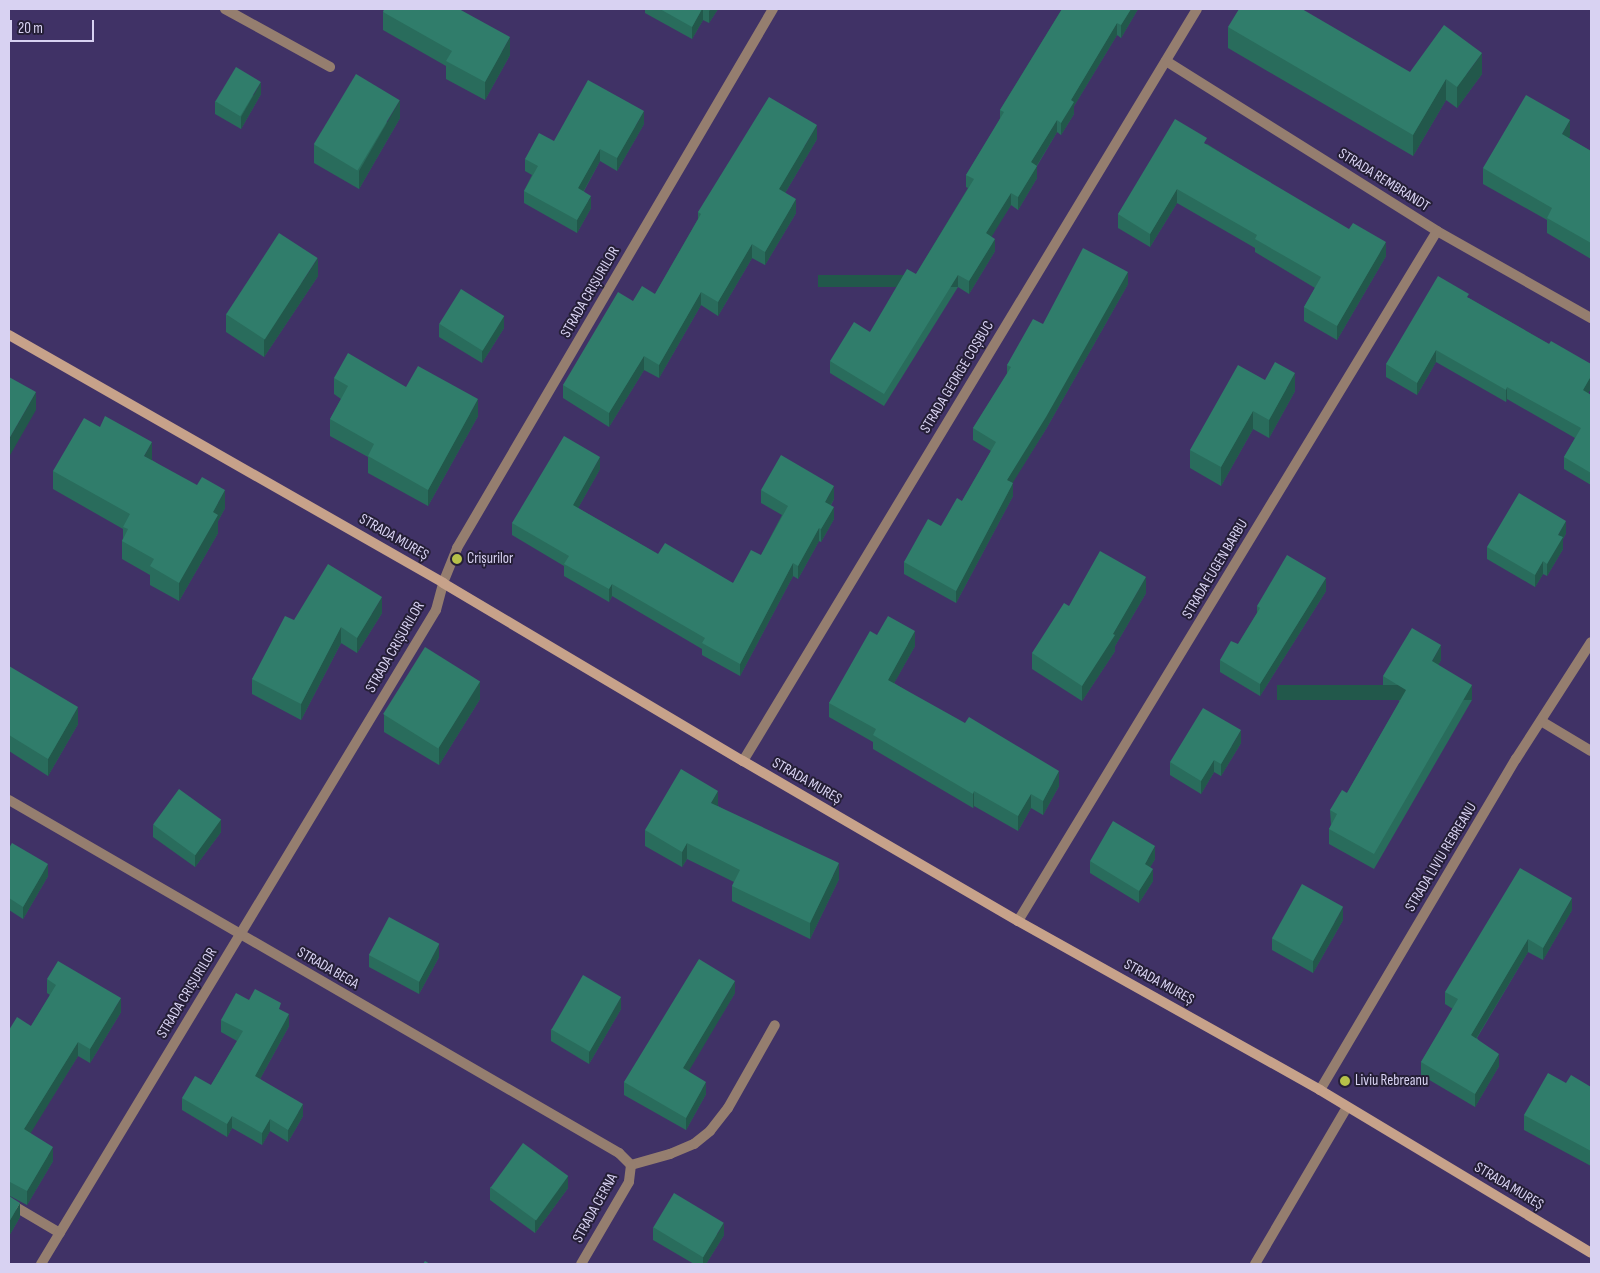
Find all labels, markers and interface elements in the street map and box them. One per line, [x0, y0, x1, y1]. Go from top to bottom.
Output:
scale bar [12, 10, 96, 42]
text: 20 m [18, 19, 43, 38]
street label: STRADA REMBRANDT [1335, 145, 1433, 215]
street label: STRADA CRIȘURILOR [557, 243, 623, 341]
street label: STRADA GEORGE COȘBUC [916, 318, 998, 436]
street label: STRADA MUREȘ [356, 510, 432, 564]
street label: STRADA EUGEN BARBU [1178, 516, 1252, 622]
place label: Crișurilor [467, 550, 513, 568]
marker: Crișurilor [451, 553, 463, 565]
street label: STRADA CRIȘURILOR [362, 598, 428, 696]
street label: STRADA MUREȘ [769, 754, 845, 808]
street label: STRADA LIVIU REBREANU [1401, 799, 1481, 915]
street label: STRADA BEGA [294, 943, 362, 993]
street label: STRADA CRIȘURILOR [153, 945, 221, 1041]
street label: STRADA MUREȘ [1121, 955, 1197, 1009]
place label: Liviu Rebreanu [1355, 1072, 1428, 1090]
marker: Liviu Rebreanu [1339, 1075, 1351, 1087]
street label: STRADA MUREȘ [1471, 1158, 1547, 1214]
street label: STRADA CERNA [569, 1170, 621, 1246]

